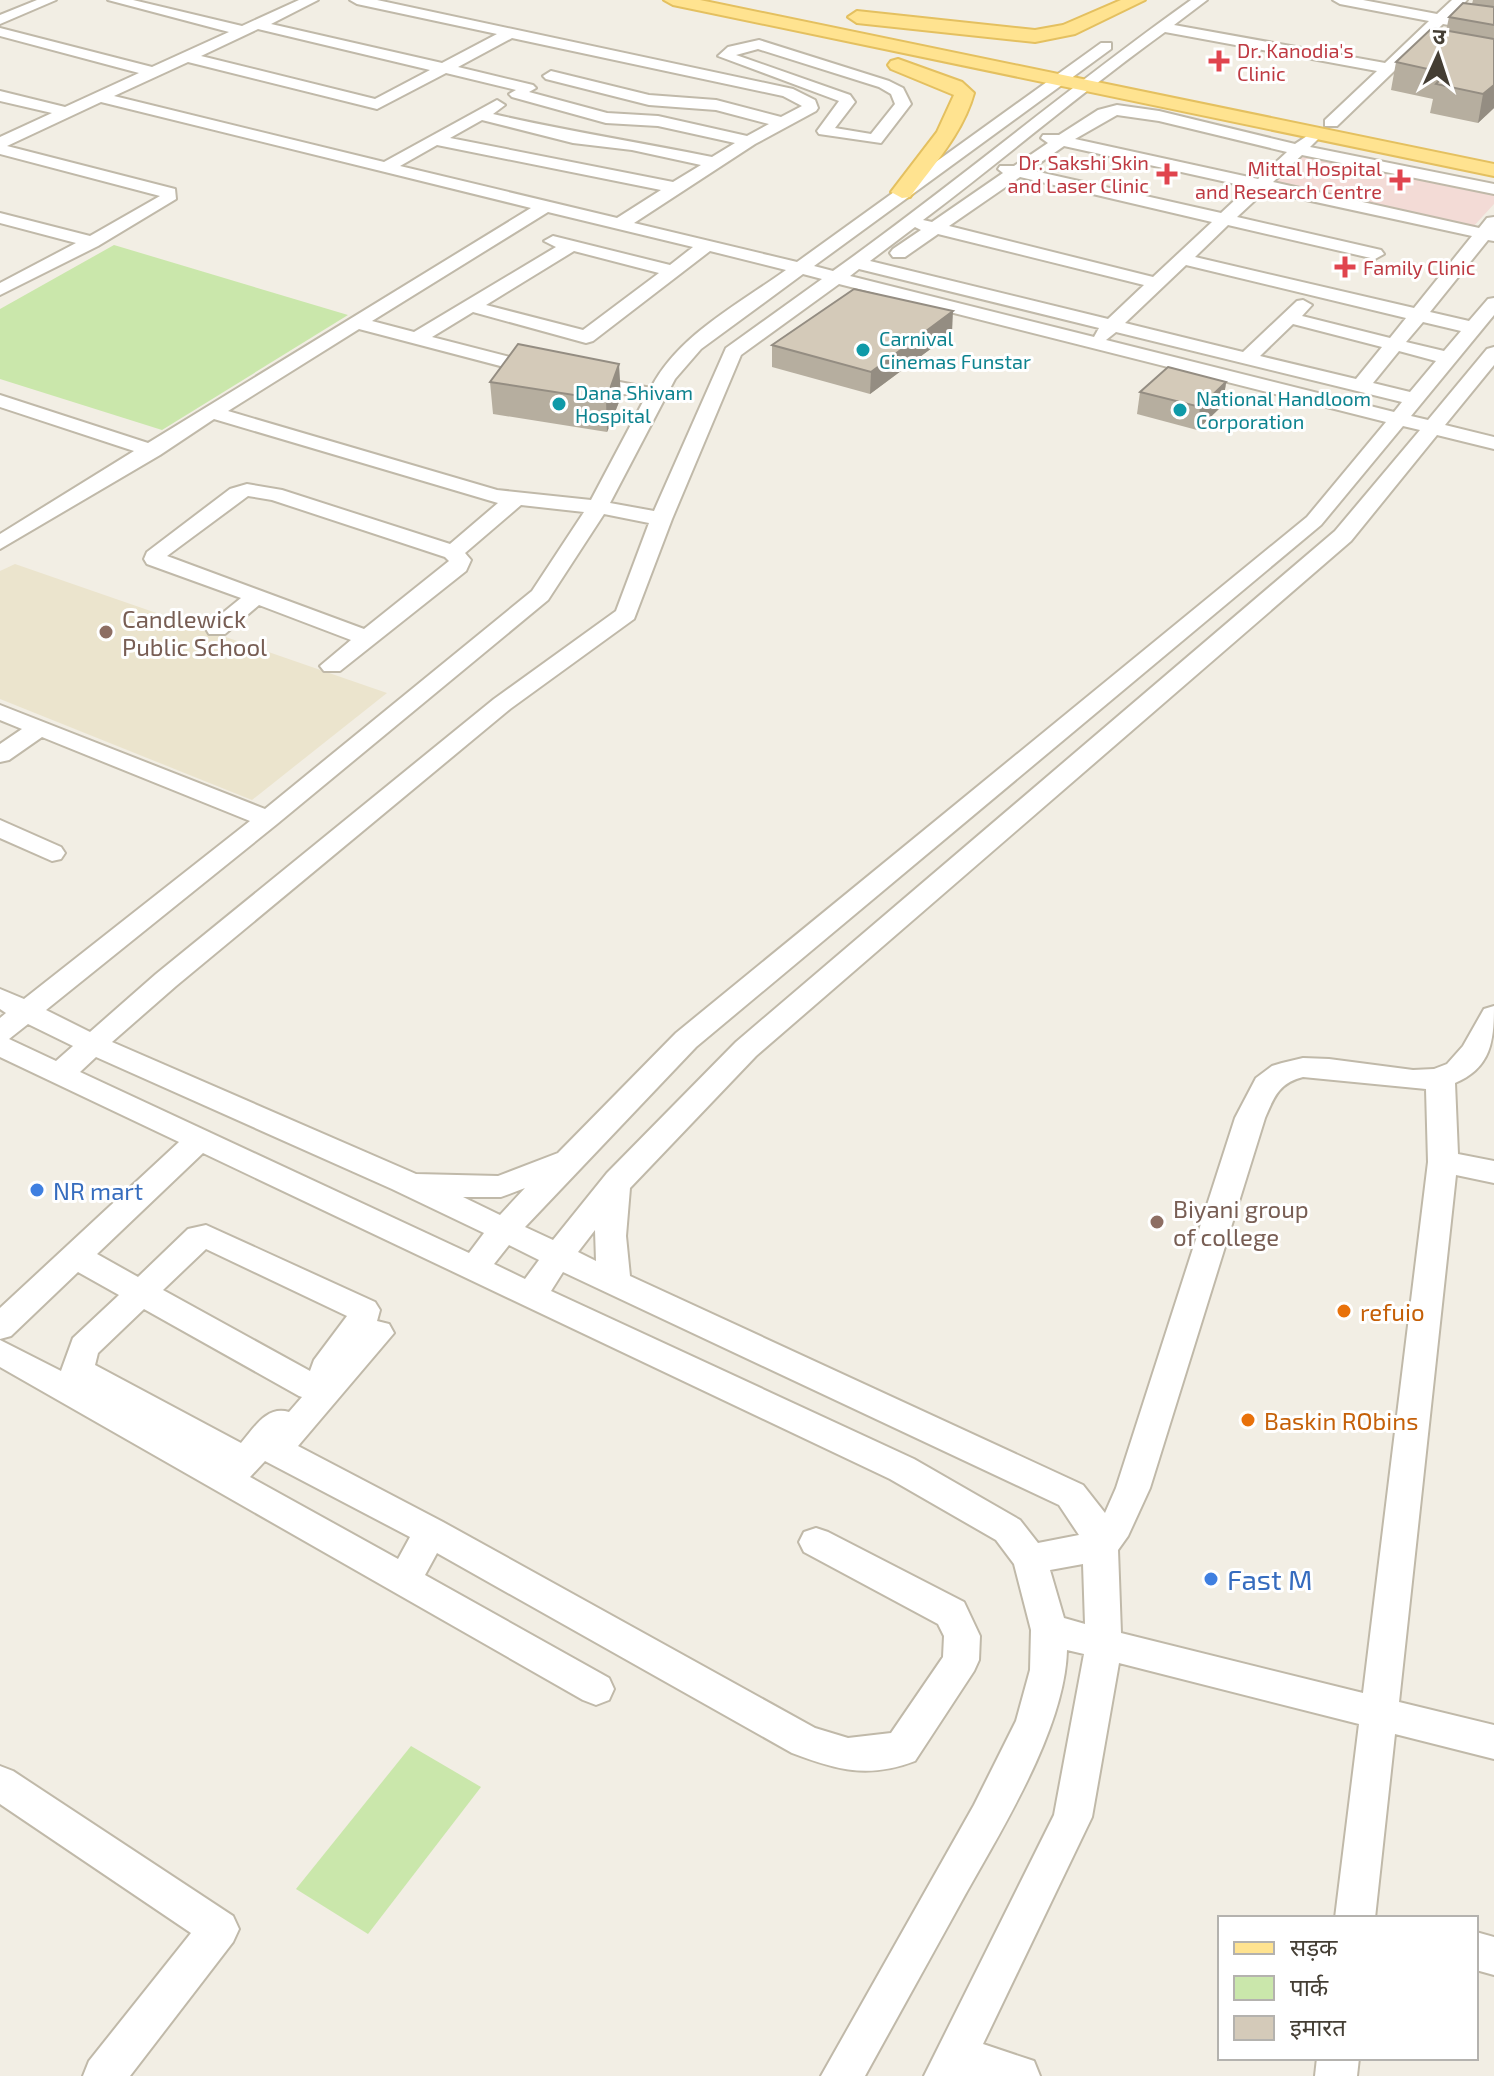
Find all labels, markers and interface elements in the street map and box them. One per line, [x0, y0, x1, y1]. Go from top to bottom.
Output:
north arrow [1398, 16, 1478, 96]
text: उ [1432, 22, 1447, 48]
place label: Dr. Kanodia's Clinic [1237, 38, 1354, 85]
marker: Dr. Kanodia's Clinic [1208, 50, 1230, 72]
place label: Dr. Sakshi Skin and Laser Clinic [1008, 150, 1149, 197]
place label: Mittal Hospital and Research Centre [1195, 156, 1382, 203]
marker: Dr. Sakshi Skin and Laser Clinic [1156, 163, 1178, 185]
marker: Mittal Hospital and Research Centre [1389, 169, 1411, 191]
place label: Family Clinic [1363, 255, 1476, 279]
marker: Family Clinic [1334, 256, 1356, 278]
place label: Carnival Cinemas Funstar [879, 326, 1031, 373]
marker: Carnival Cinemas Funstar [854, 341, 872, 359]
place label: Dana Shivam Hospital [575, 380, 693, 427]
place label: National Handloom Corporation [1196, 386, 1371, 433]
marker: Dana Shivam Hospital [550, 395, 568, 413]
marker: National Handloom Corporation [1171, 401, 1189, 419]
place label: Candlewick Public School [122, 604, 267, 661]
marker: Candlewick Public School [97, 623, 115, 641]
place label: NR mart [53, 1176, 143, 1205]
marker: NR mart [28, 1181, 46, 1199]
place label: Biyani group of college [1173, 1194, 1309, 1251]
marker: Biyani group of college [1148, 1213, 1166, 1231]
place label: refuio [1360, 1297, 1425, 1326]
marker: refuio [1335, 1302, 1353, 1320]
place label: Baskin RObins [1264, 1406, 1418, 1435]
marker: Baskin RObins [1239, 1411, 1257, 1429]
place label: Fast M [1227, 1562, 1313, 1596]
marker: Fast M [1202, 1570, 1220, 1588]
legend [1218, 1916, 1478, 2060]
text: सड़क [1290, 1932, 1338, 1961]
text: पार्क [1290, 1972, 1329, 2001]
text: इमारत [1290, 2012, 1347, 2041]

